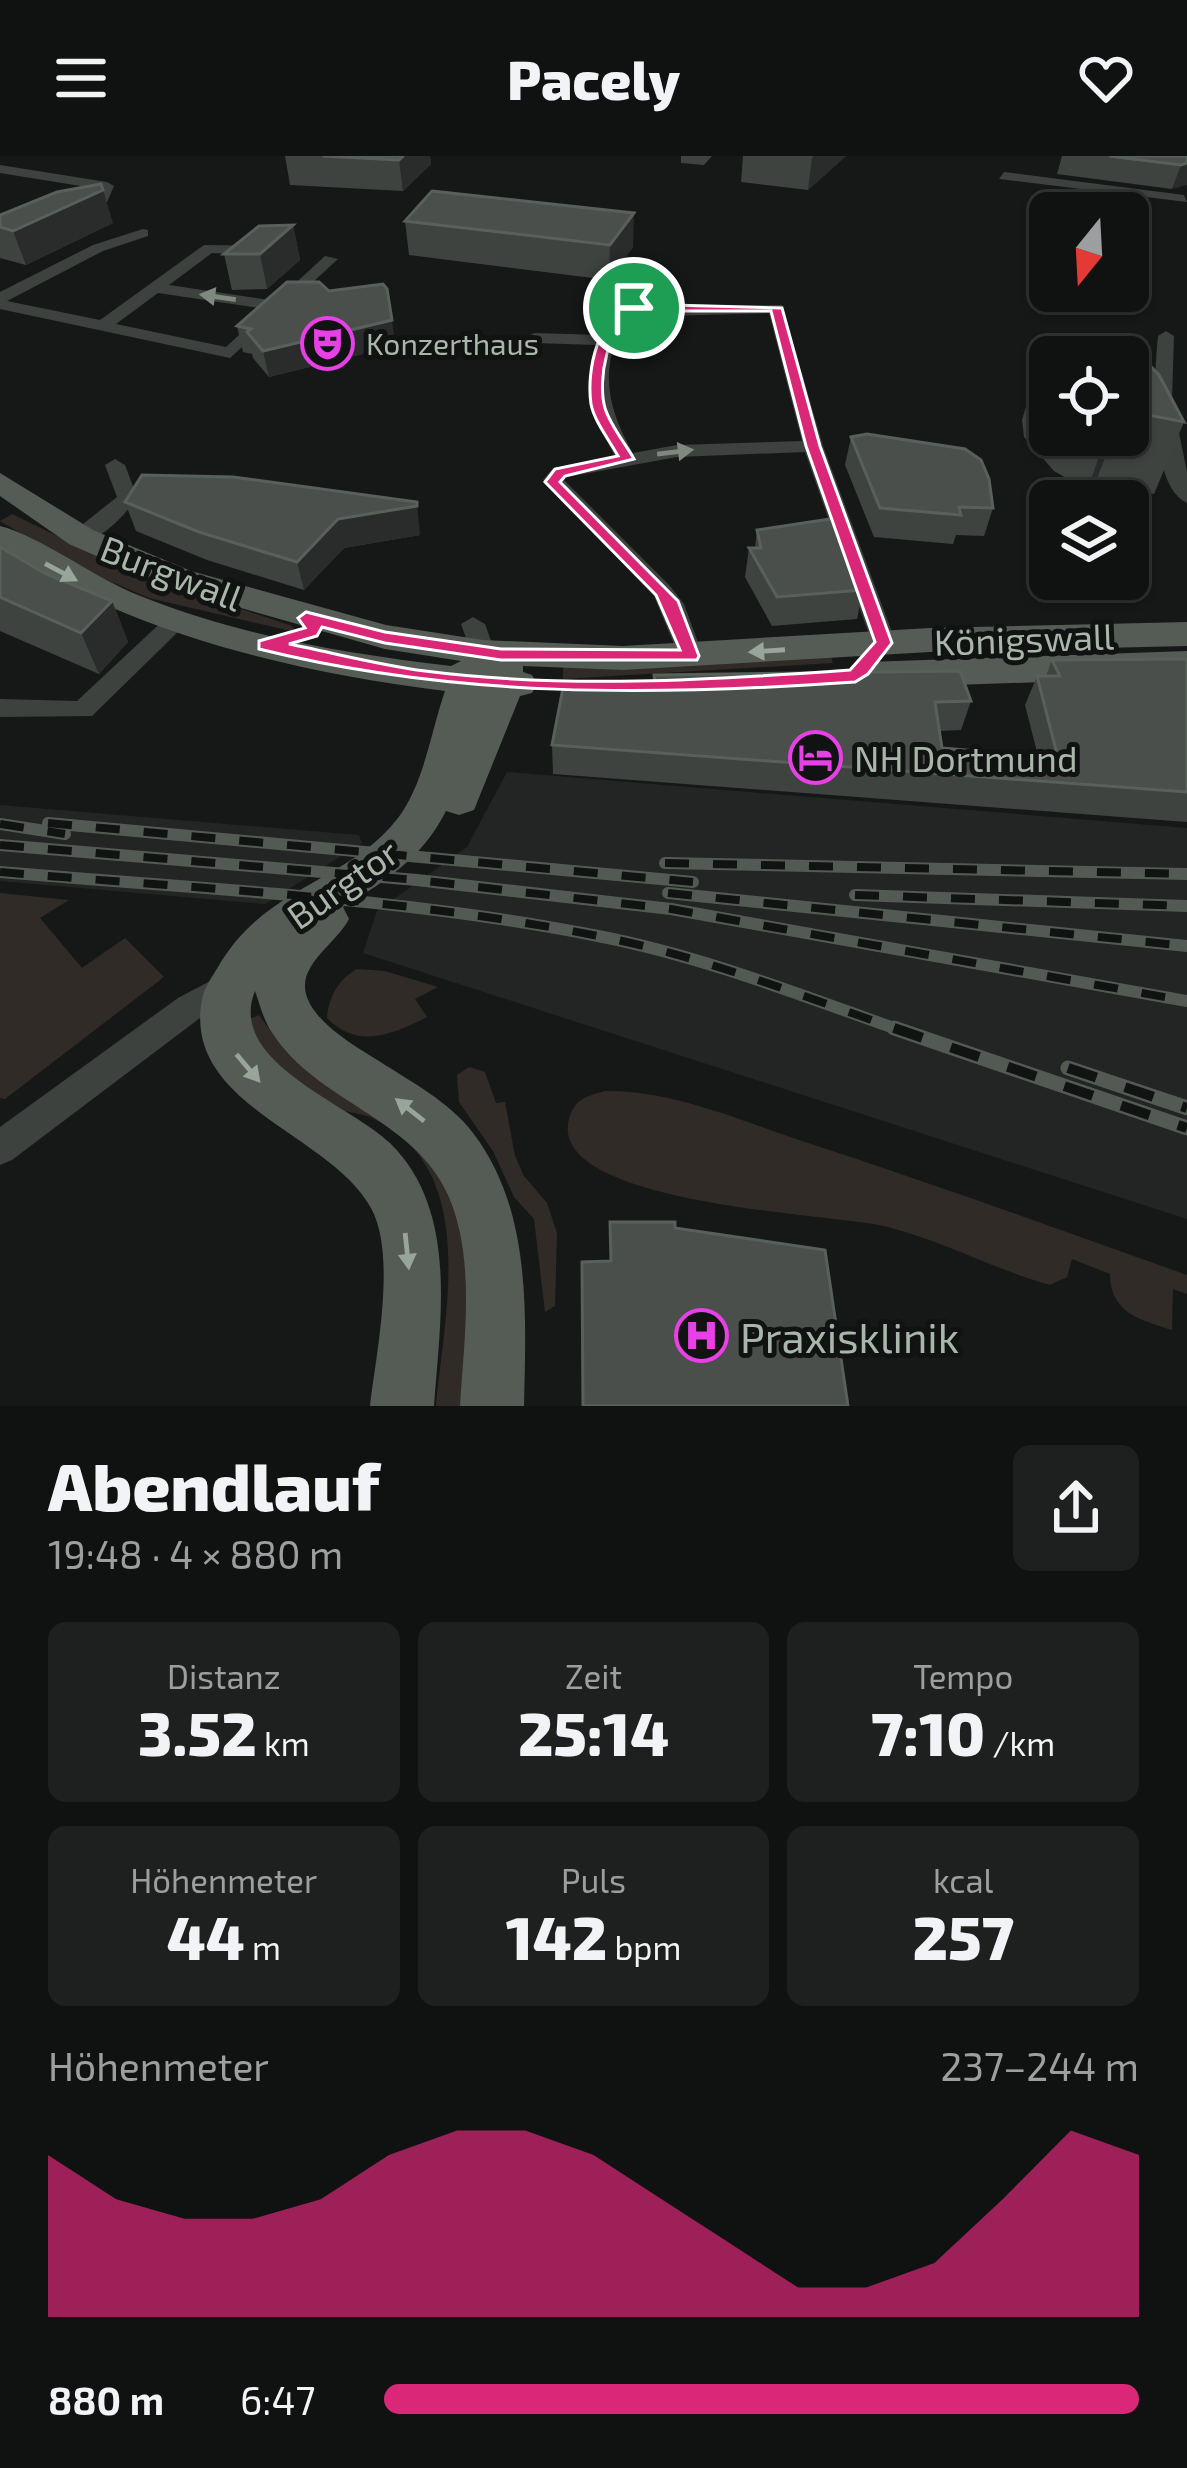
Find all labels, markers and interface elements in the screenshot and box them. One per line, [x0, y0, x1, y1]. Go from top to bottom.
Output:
icon: menu [48, 45, 114, 111]
icon: heart [1073, 45, 1139, 111]
text: Pacely [507, 46, 680, 111]
north arrow [1029, 192, 1149, 312]
map controls [1029, 192, 1149, 600]
pin [583, 257, 685, 359]
icon: arrive [601, 275, 667, 341]
one-way arrow [199, 287, 237, 306]
theatre icon: Konzerthaus [299, 315, 355, 371]
place label: Konzerthaus [366, 325, 539, 361]
button: locate [1029, 336, 1149, 456]
one-way arrow [657, 442, 694, 461]
button: layers [1029, 480, 1149, 600]
street label: Burgwall [95, 525, 249, 619]
one-way arrow [43, 561, 78, 582]
street label: Königswall [933, 613, 1115, 663]
one-way arrow [748, 642, 785, 661]
hotel icon: NH Dortmund [787, 729, 843, 785]
place label: NH Dortmund [854, 736, 1078, 779]
street label: Burgtor [278, 829, 406, 937]
one-way arrow [234, 1053, 260, 1083]
one-way arrow [394, 1098, 425, 1122]
one-way arrow [398, 1232, 417, 1270]
hospital icon: Praxisklinik [673, 1308, 729, 1364]
place label: Praxisklinik [740, 1311, 959, 1361]
text: Abendlauf [48, 1445, 379, 1524]
button: share [1013, 1445, 1139, 1571]
text: 19:48 · 4 × 880 m [48, 1530, 343, 1577]
text: Distanz [167, 1656, 281, 1696]
text: Zeit [565, 1656, 622, 1696]
text: Tempo [913, 1656, 1013, 1696]
text: 3.52 [138, 1696, 257, 1768]
text: 25:14 [518, 1696, 669, 1768]
text: 7:10 [871, 1696, 985, 1768]
text: km [257, 1723, 310, 1763]
text: /km [985, 1723, 1055, 1763]
text: Höhenmeter [130, 1860, 317, 1900]
text: Puls [561, 1860, 626, 1900]
text: kcal [933, 1860, 993, 1900]
text: 44 [167, 1900, 245, 1972]
text: 142 [506, 1900, 607, 1972]
text: 257 [913, 1900, 1014, 1972]
text: m [245, 1927, 281, 1967]
text: bpm [607, 1927, 681, 1967]
text: Höhenmeter [48, 2042, 269, 2089]
text: 237–244 m [940, 2042, 1139, 2089]
text: 880 m [48, 2376, 164, 2423]
text: 6:47 [240, 2376, 315, 2423]

